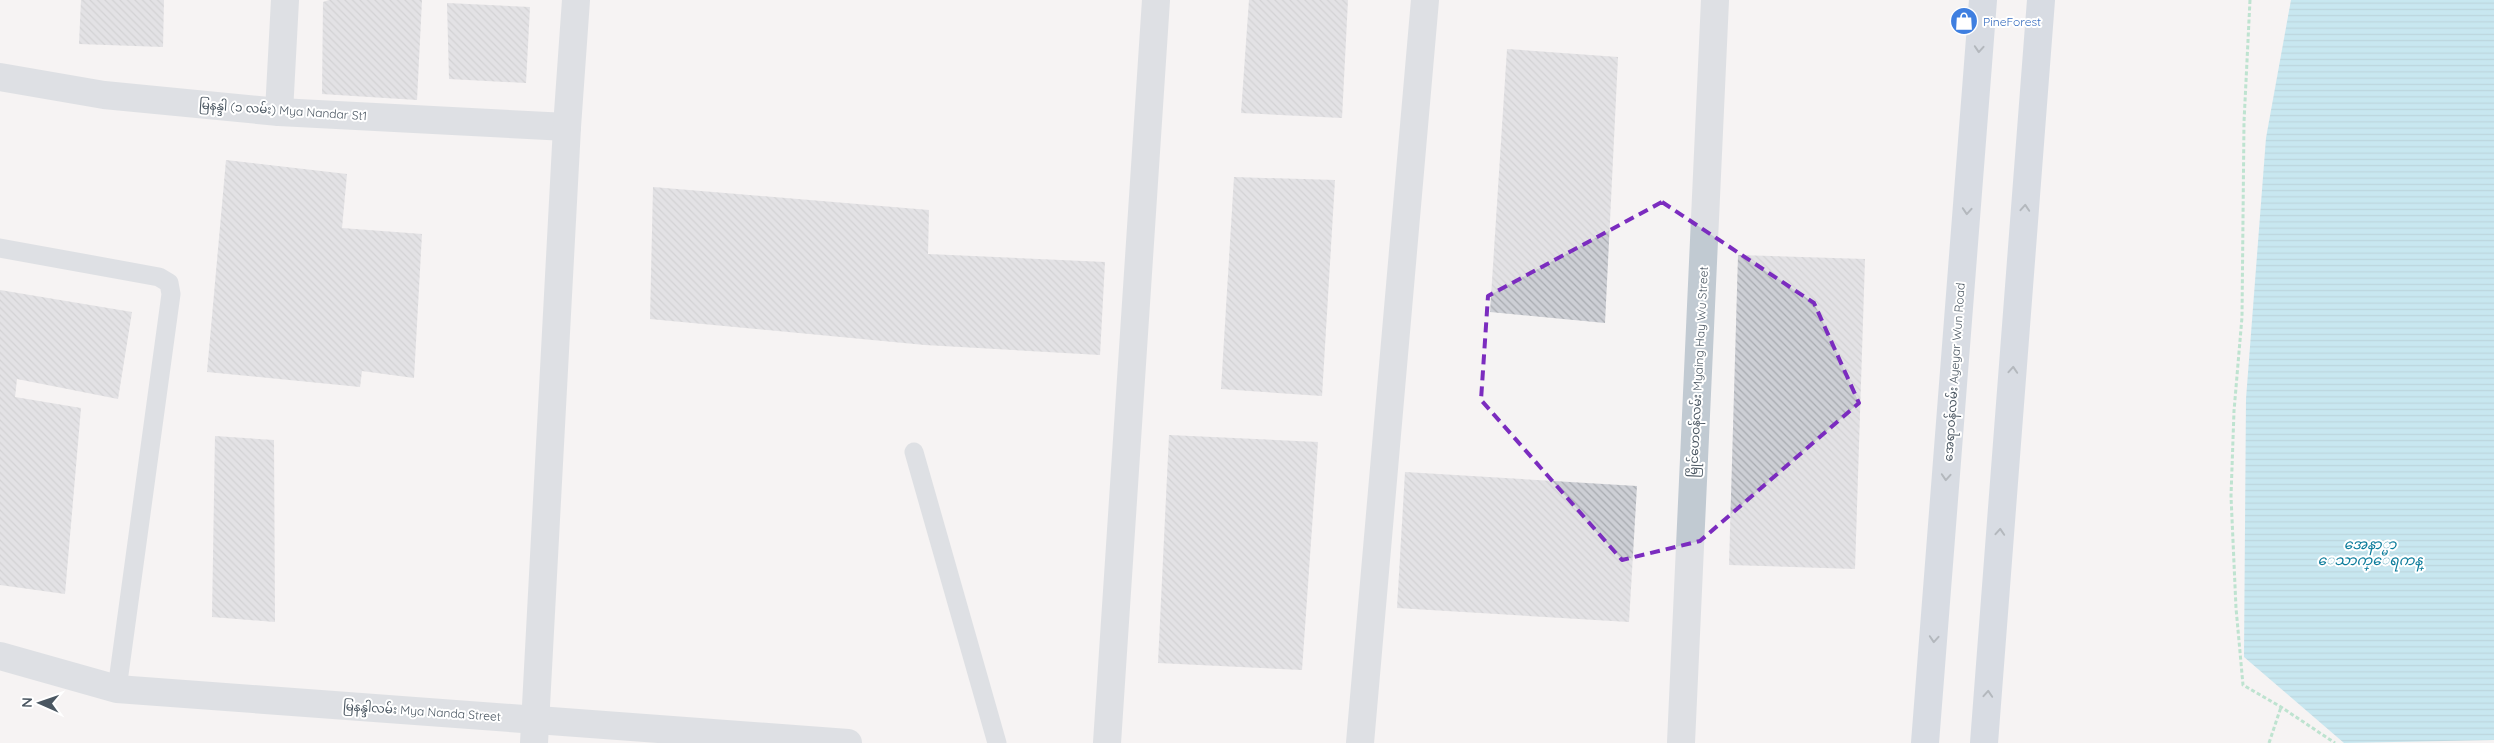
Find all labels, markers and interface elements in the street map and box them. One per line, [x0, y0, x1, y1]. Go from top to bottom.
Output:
shop icon: PineForest [1949, 6, 1979, 36]
place label: PineForest [1983, 14, 2041, 29]
one-way arrow [1974, 45, 1985, 53]
street label: မြနန္ဒါ (၁ လမ်း) Mya Nandar St1 [198, 96, 368, 127]
one-way arrow [2019, 204, 2030, 212]
one-way arrow [1961, 207, 1972, 215]
street label: မြိုင်ဟေဝန်လမ်း Myaing Hay Wu Street [1684, 266, 1714, 478]
street label: အေရာဝန်လမ်း Ayeyar Wun Road [1939, 282, 1971, 462]
one-way arrow [2007, 366, 2018, 374]
one-way arrow [1941, 474, 1952, 482]
one-way arrow [1994, 528, 2005, 536]
water label: အေနာ္မာ ေသာက္ေရကန္ [2317, 535, 2425, 572]
one-way arrow [1928, 636, 1939, 644]
north arrow [15, 678, 65, 728]
one-way arrow [1982, 690, 1993, 698]
text: N [18, 697, 36, 708]
street label: မြနန္ဒါလမ်း Mya Nanda Street [342, 697, 502, 727]

